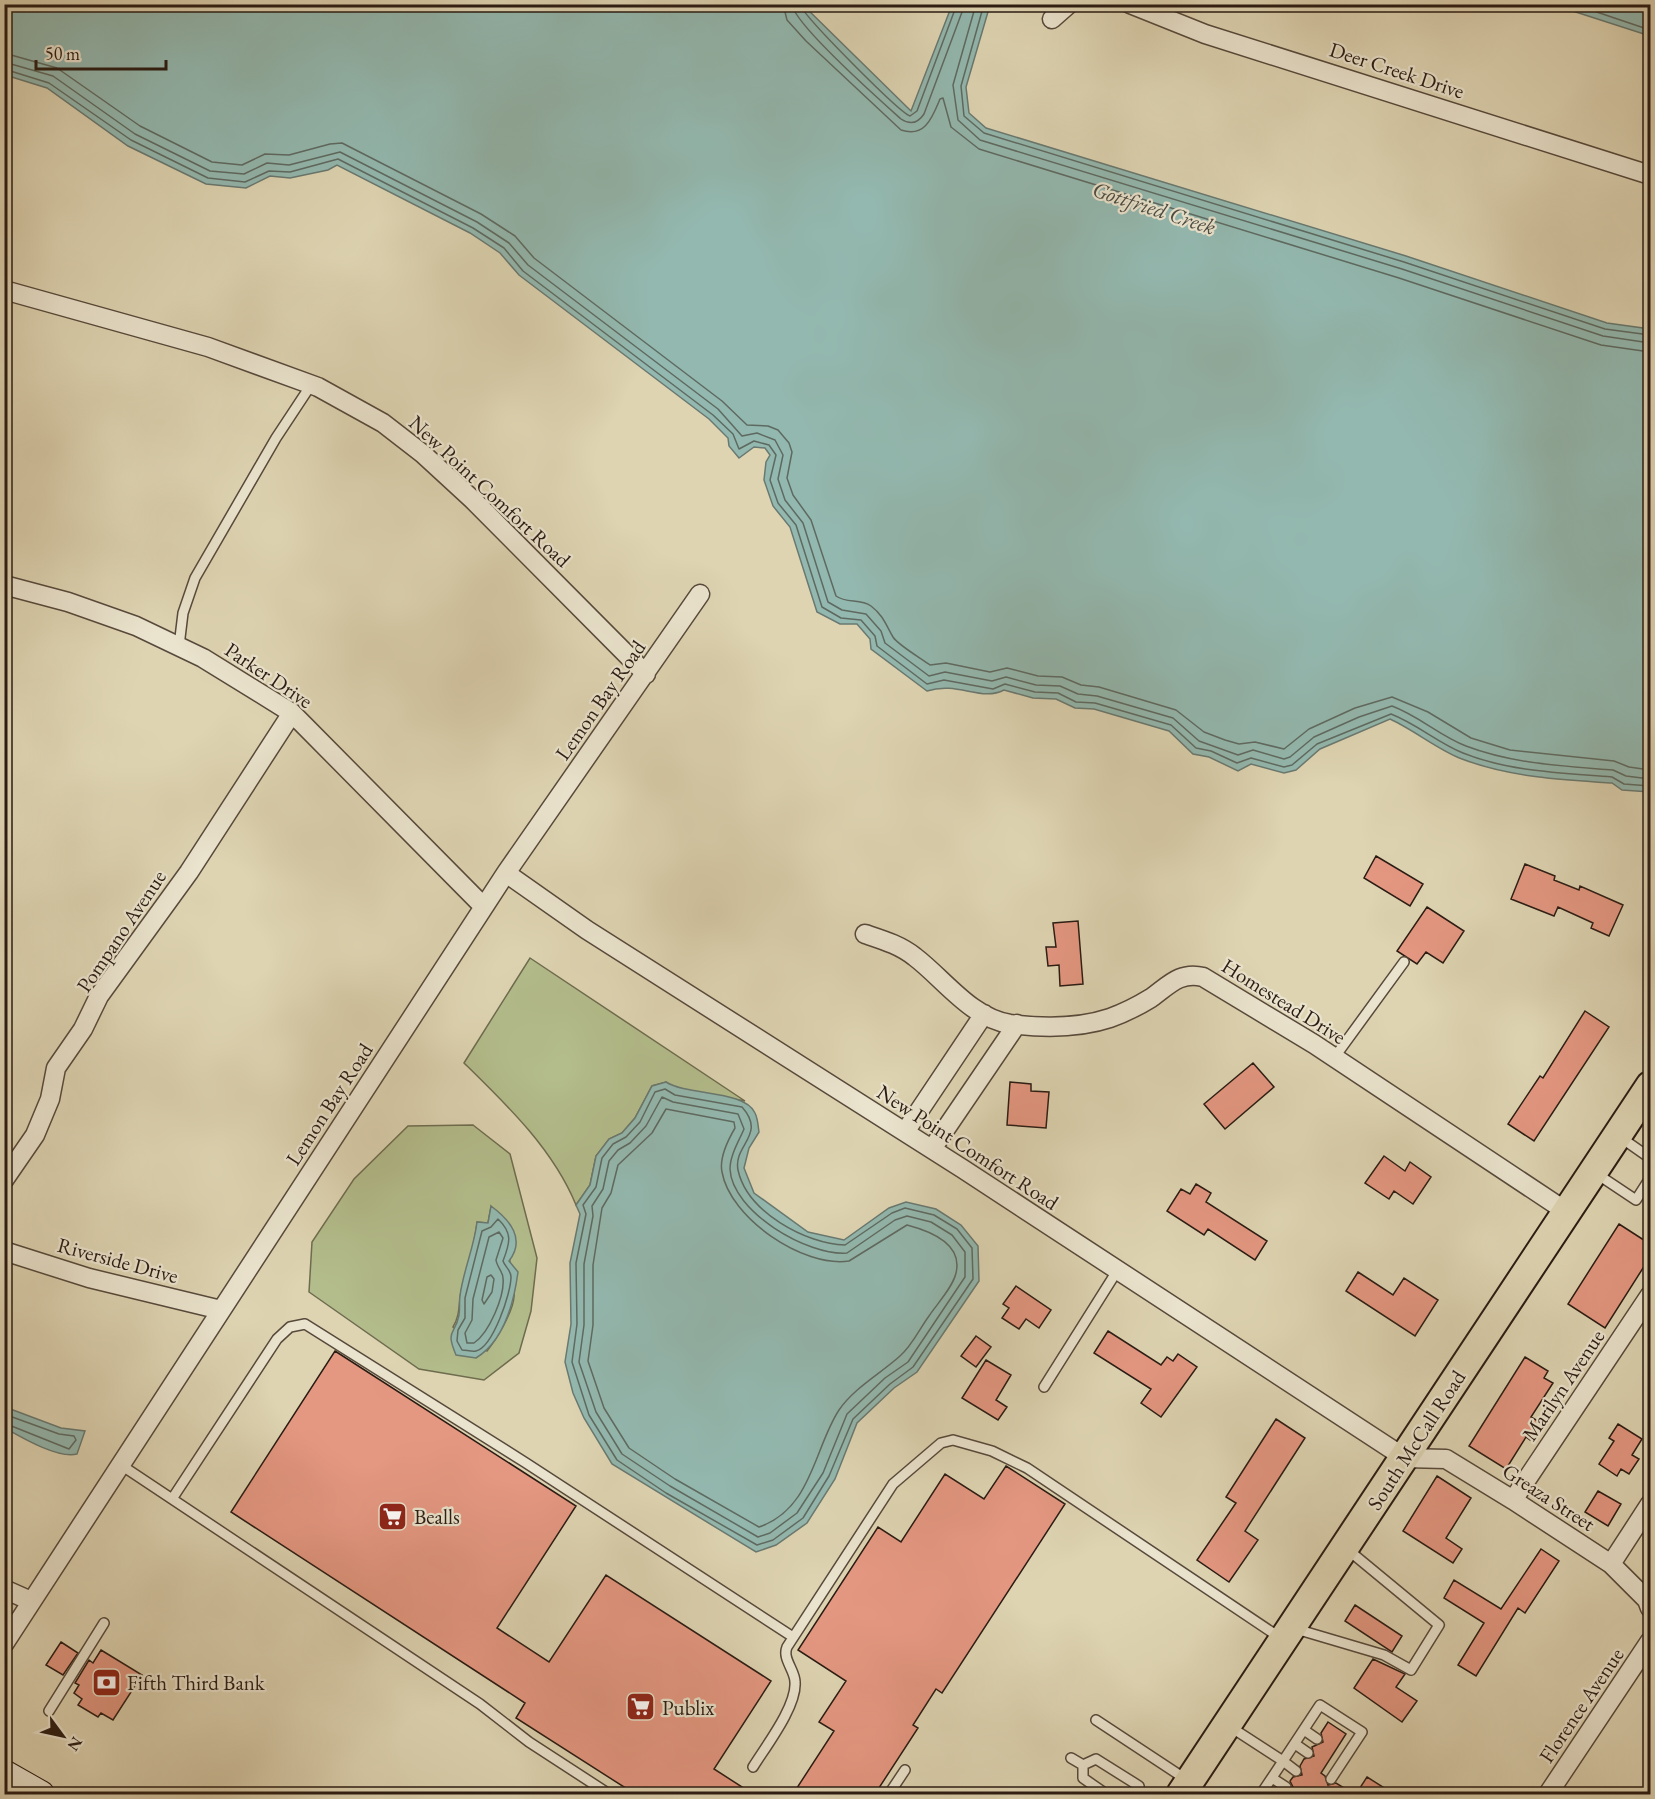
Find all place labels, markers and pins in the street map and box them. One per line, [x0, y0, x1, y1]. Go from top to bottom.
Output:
supermarket icon: Bealls [377, 1500, 409, 1532]
place label: Bealls [414, 1503, 460, 1530]
bank icon: Fifth Third Bank [90, 1666, 122, 1698]
place label: Fifth Third Bank [127, 1669, 266, 1696]
supermarket icon: Publix [625, 1691, 657, 1723]
place label: Publix [662, 1694, 714, 1721]

